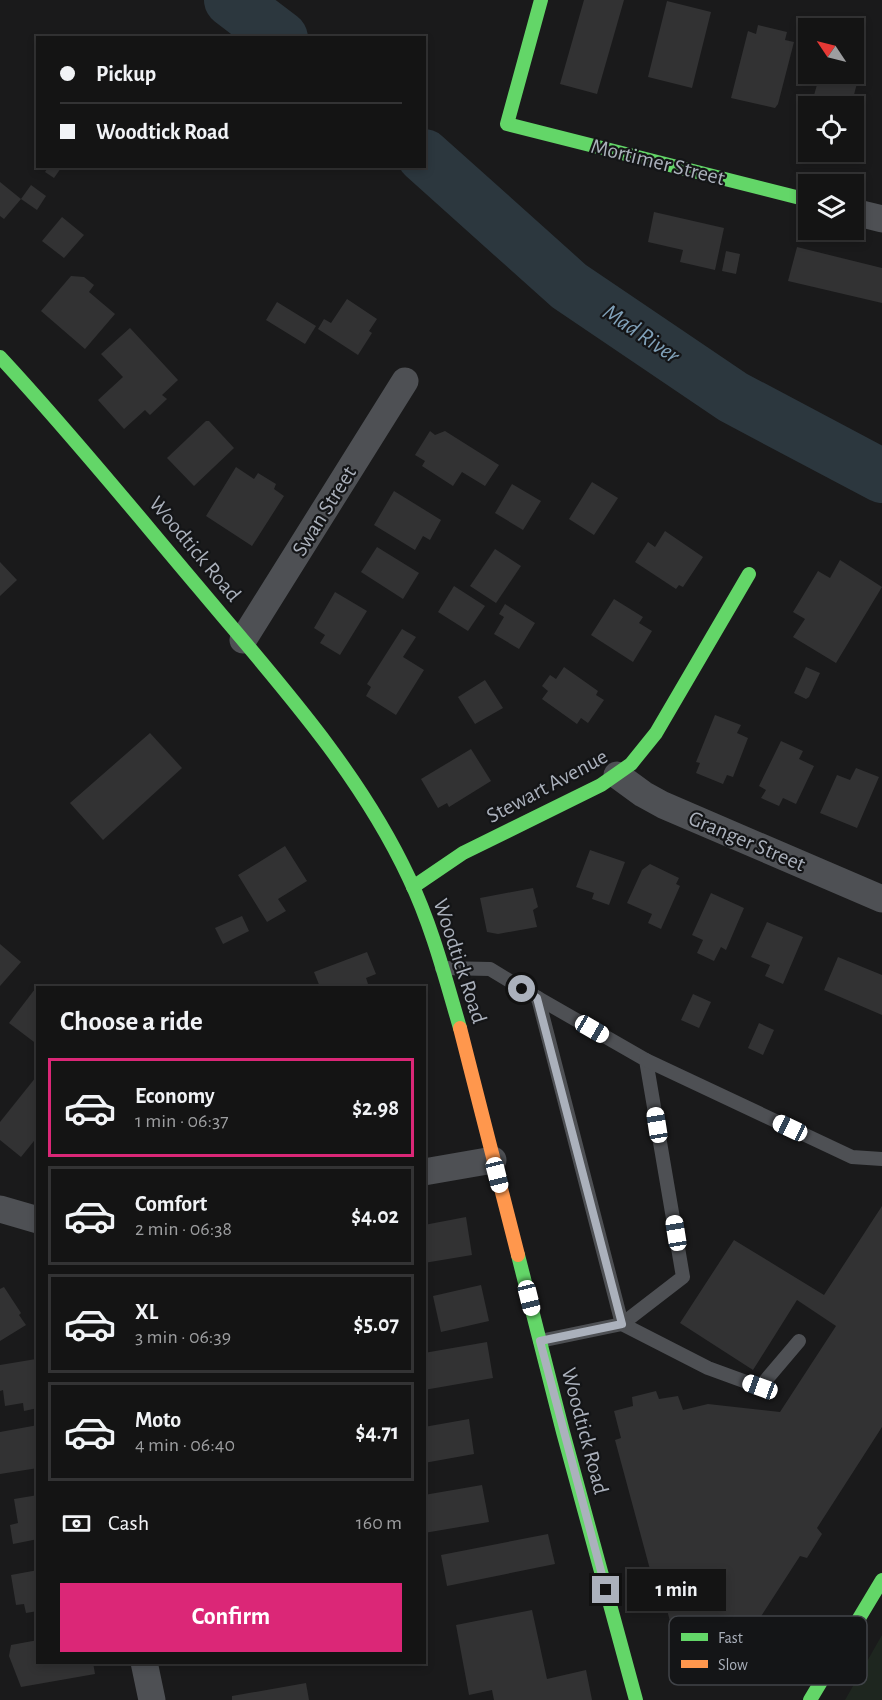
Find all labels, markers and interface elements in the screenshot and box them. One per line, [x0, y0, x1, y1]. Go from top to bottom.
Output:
north arrow [798, 18, 864, 84]
map controls [798, 18, 864, 240]
text: Pickup [96, 63, 156, 85]
button: locate [798, 96, 864, 162]
text: Woodtick Road [96, 121, 229, 143]
street label: Mortimer Street [589, 135, 727, 189]
button: layers [798, 174, 864, 240]
water label: Mad River [598, 300, 685, 369]
street label: Swan Street [288, 462, 360, 560]
street label: Woodtick Road [145, 492, 245, 606]
street label: Stewart Avenue [483, 745, 611, 827]
street label: Granger Street [685, 807, 809, 875]
street label: Woodtick Road [429, 896, 491, 1026]
route start [508, 975, 535, 1002]
text: Choose a ride [60, 1008, 203, 1035]
car [572, 1012, 612, 1046]
icon: car [63, 1081, 117, 1135]
text: Economy [135, 1085, 215, 1107]
text: $2.98 [352, 1097, 399, 1119]
car [645, 1106, 669, 1144]
text: 1 min · 06:37 [135, 1111, 229, 1131]
car [770, 1112, 810, 1144]
car [484, 1155, 510, 1195]
icon: car [63, 1189, 117, 1243]
text: Comfort [135, 1193, 207, 1215]
text: $4.02 [351, 1205, 399, 1227]
car [664, 1214, 688, 1252]
text: 2 min · 06:38 [135, 1219, 232, 1239]
car [516, 1278, 542, 1318]
icon: car [63, 1297, 117, 1351]
text: XL [135, 1301, 158, 1323]
text: $5.07 [354, 1313, 399, 1335]
text: 3 min · 06:39 [135, 1327, 231, 1347]
street label: Woodtick Road [558, 1365, 612, 1497]
car [740, 1372, 780, 1402]
icon: car [63, 1405, 117, 1459]
text: Moto [135, 1409, 181, 1431]
text: $4.71 [356, 1421, 399, 1443]
text: 4 min · 06:40 [135, 1435, 235, 1455]
icon: cash [60, 1507, 93, 1540]
text: Cash [108, 1512, 149, 1534]
text: 160 m [356, 1513, 402, 1533]
callout: 1 min [627, 1569, 726, 1611]
route end [592, 1576, 619, 1603]
text: 1 min [655, 1580, 698, 1600]
button: Confirm [60, 1583, 402, 1652]
legend [669, 1616, 867, 1685]
text: Fast [718, 1630, 743, 1646]
text: Slow [718, 1657, 748, 1673]

